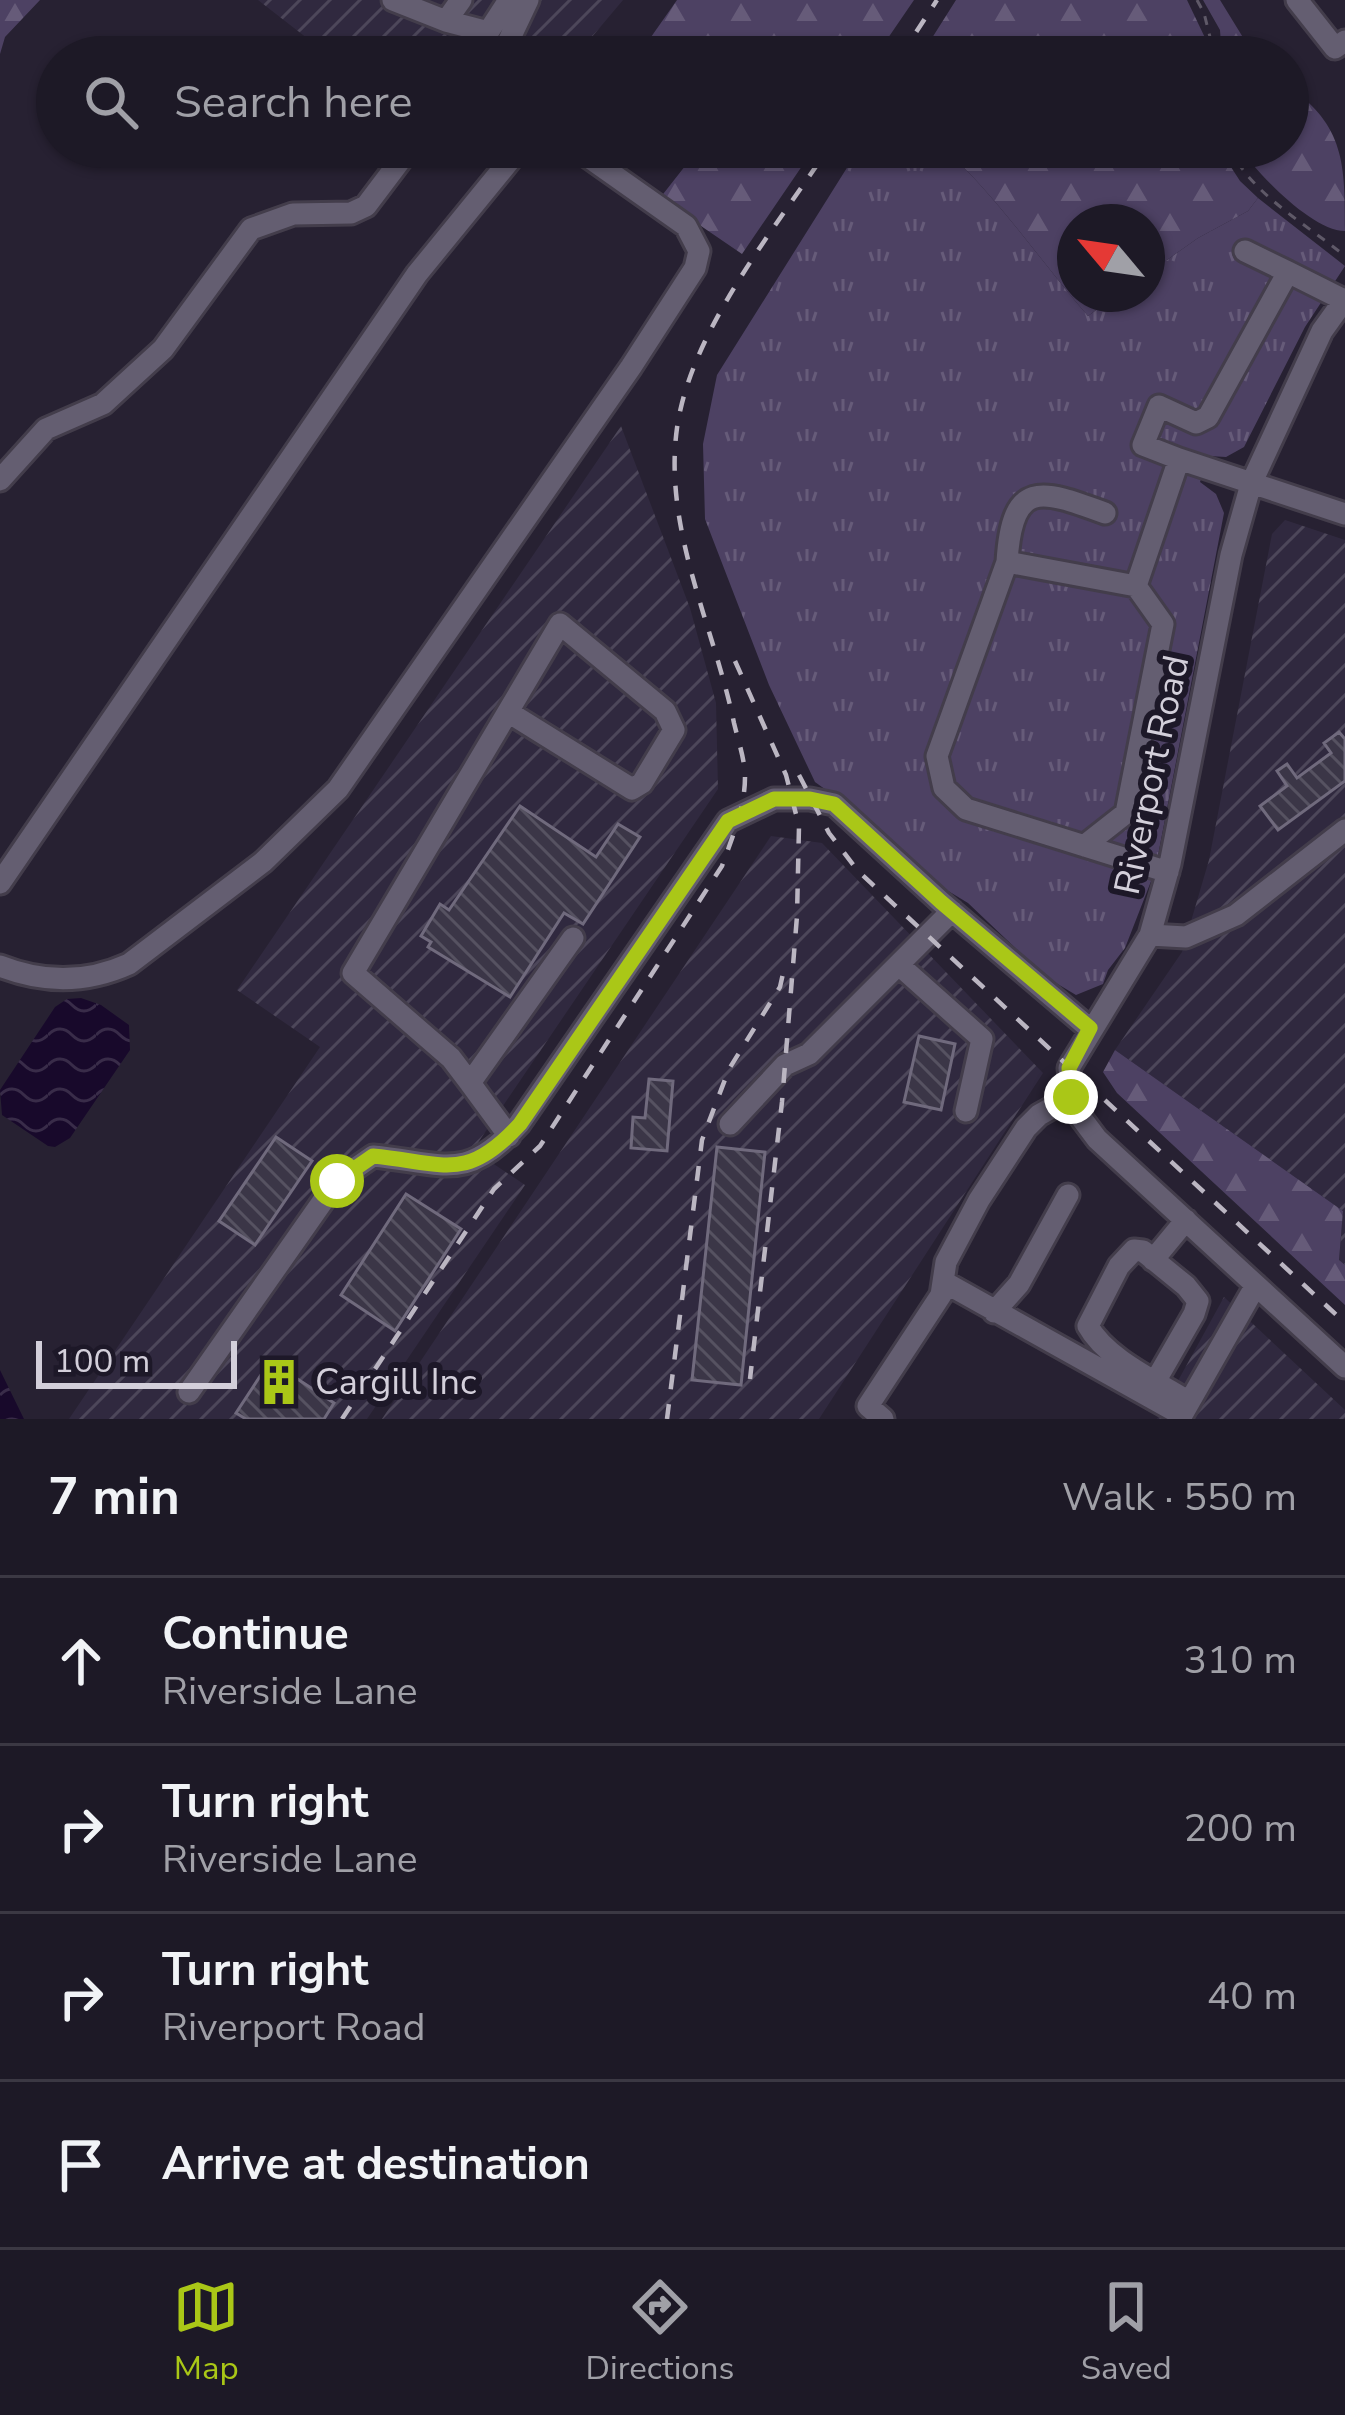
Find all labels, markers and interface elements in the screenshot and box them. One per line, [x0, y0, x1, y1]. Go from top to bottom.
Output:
search box [36, 36, 1309, 168]
icon: search [78, 69, 144, 135]
text: Search here [174, 72, 413, 133]
north arrow [1057, 204, 1165, 312]
street label: Riverport Road [1103, 651, 1201, 899]
route end [1044, 1070, 1098, 1124]
route start [310, 1154, 364, 1208]
scale bar [36, 1335, 237, 1388]
text: 100 m [54, 1339, 150, 1384]
building icon: Cargill Inc [254, 1357, 304, 1407]
place label: Cargill Inc [315, 1358, 477, 1407]
text: 7 min [48, 1462, 180, 1532]
text: Walk · 550 m [1062, 1471, 1297, 1524]
text: Continue [162, 1604, 349, 1665]
icon: ahead [48, 1628, 114, 1694]
text: 310 m [1183, 1634, 1297, 1687]
text: Riverside Lane [162, 1665, 418, 1718]
text: Turn right [162, 1772, 369, 1833]
icon: right [48, 1796, 114, 1862]
text: 200 m [1183, 1802, 1297, 1855]
text: Riverside Lane [162, 1833, 418, 1886]
text: Turn right [162, 1940, 369, 2001]
icon: right [48, 1964, 114, 2030]
text: 40 m [1207, 1970, 1297, 2023]
text: Riverport Road [162, 2001, 425, 2054]
icon: arrive [48, 2132, 114, 2198]
text: Arrive at destination [162, 2134, 590, 2195]
tab: Map [173, 2274, 239, 2391]
tab: Directions [586, 2274, 734, 2391]
tab: Saved [1081, 2274, 1172, 2391]

